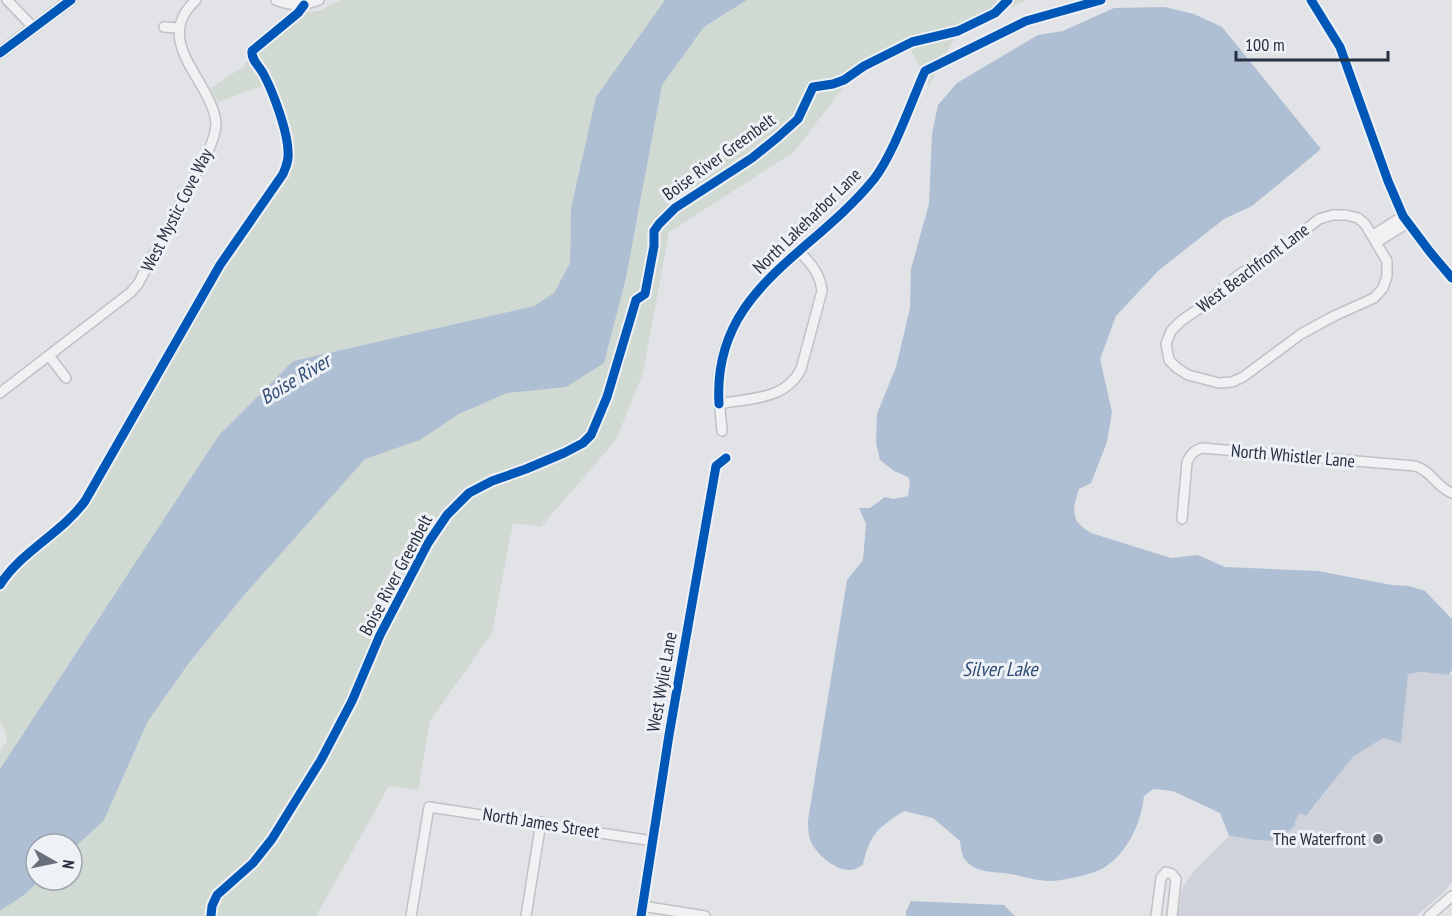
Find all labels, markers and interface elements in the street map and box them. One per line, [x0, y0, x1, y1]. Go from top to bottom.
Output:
scale bar [1236, 24, 1388, 62]
text: 100 m [1245, 33, 1285, 56]
street label: Boise River Greenbelt [658, 108, 780, 205]
street label: West Mystic Cove Way [136, 144, 218, 275]
street label: North Lakeharbor Lane [747, 163, 866, 278]
street label: West Beachfront Lane [1192, 218, 1314, 317]
water label: Boise River [255, 347, 337, 410]
street label: North Whistler Lane [1230, 439, 1356, 472]
street label: Boise River Greenbelt [354, 510, 437, 639]
street label: West Wylie Lane [641, 630, 682, 734]
water label: Silver Lake [962, 656, 1039, 682]
street label: North James Street [481, 802, 601, 843]
place label: The Waterfront [1273, 827, 1366, 850]
north arrow [24, 832, 84, 892]
marker: The Waterfront [1371, 832, 1385, 846]
text: N [58, 859, 79, 870]

